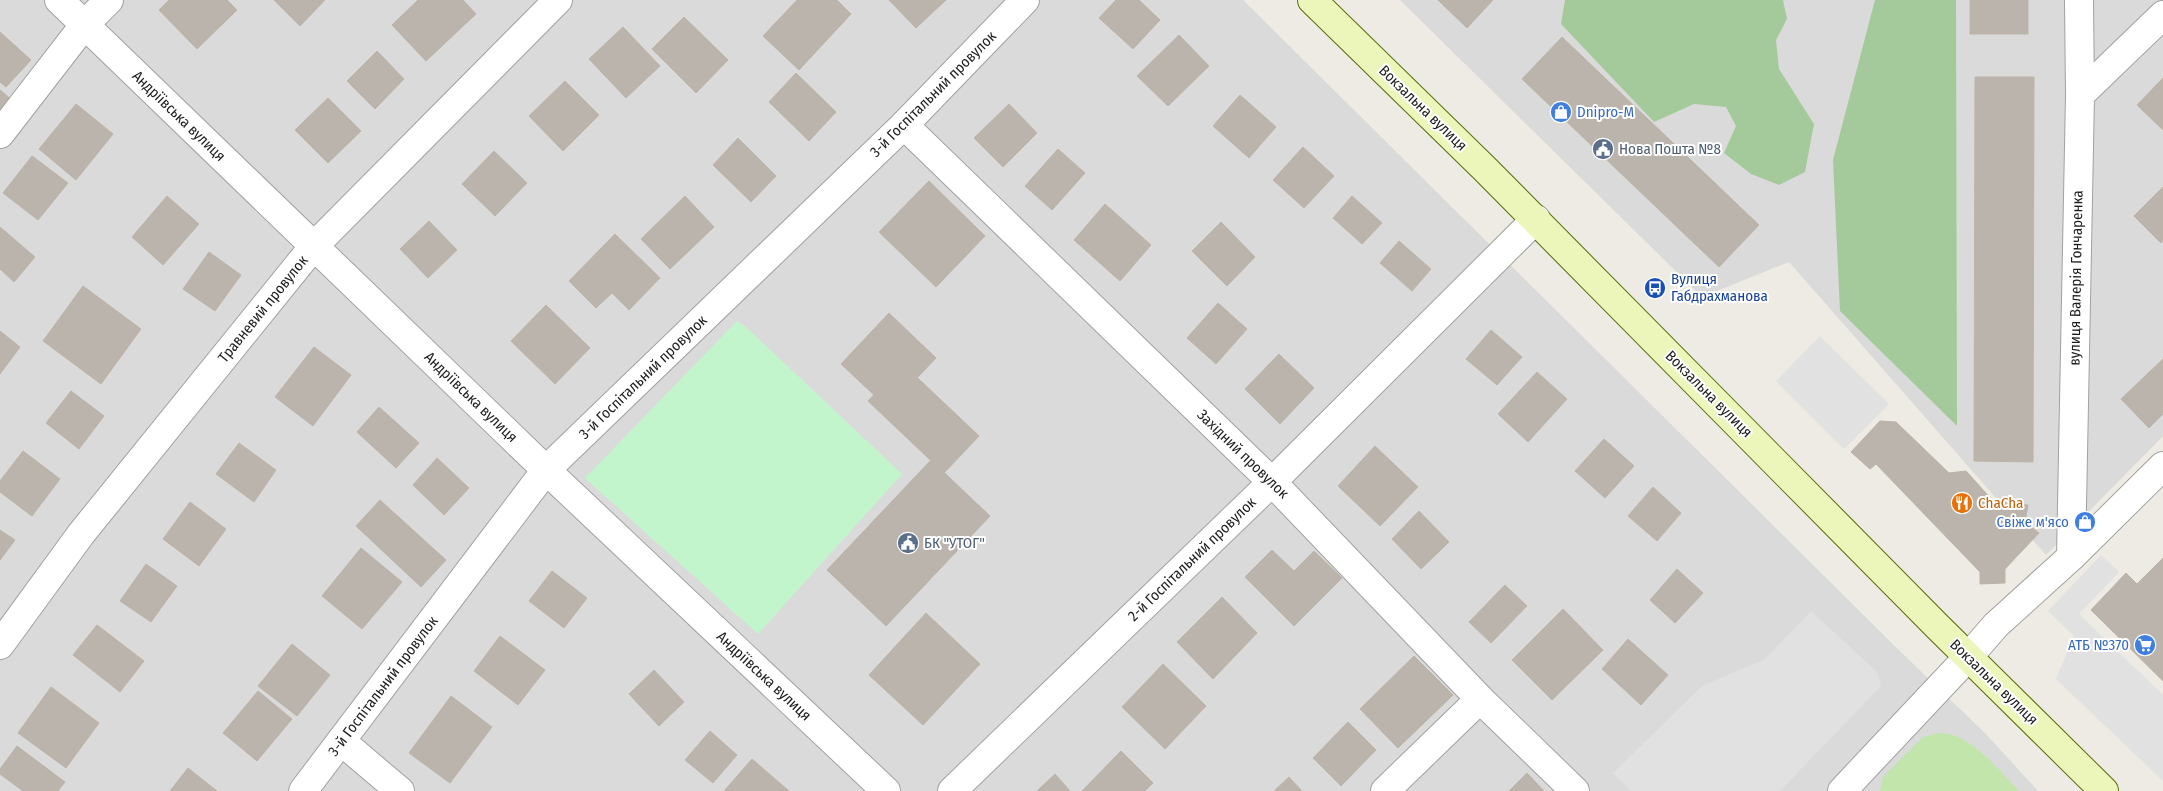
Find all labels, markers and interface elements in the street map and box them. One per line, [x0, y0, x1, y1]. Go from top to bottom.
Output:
street label: 3-й Госпітальний провулок [866, 27, 1000, 161]
street label: Вокзальна вулиця [1375, 61, 1471, 155]
street label: Андріївська вулиця [129, 67, 229, 165]
shop icon: Dnipro-M [1549, 100, 1573, 124]
place label: Dnipro-M [1577, 103, 1634, 121]
public building icon: Нова Пошта №8 [1591, 137, 1615, 161]
place label: Нова Пошта №8 [1619, 140, 1721, 158]
street label: вулиця Валерія Гончаренка [2065, 190, 2087, 366]
street label: Травневий провулок [214, 252, 312, 366]
place label: Вулиця Габдрахманова [1671, 270, 1768, 305]
bus stop icon: Вулиця Габдрахманова [1643, 276, 1667, 300]
street label: 3-й Госпітальний провулок [575, 311, 711, 443]
street label: Вокзальна вулиця [1662, 347, 1756, 441]
street label: Андріївська вулиця [421, 348, 521, 446]
street label: Західний провулок [1193, 406, 1293, 502]
restaurant icon: ChaCha [1950, 491, 1974, 515]
street label: 2-й Госпітальний провулок [1124, 493, 1260, 625]
place label: ChaCha [1978, 494, 2023, 512]
shop icon: Свіже м'ясо [2073, 510, 2097, 534]
place label: Свіже м'ясо [1997, 513, 2069, 531]
public building icon: БК "УТОГ" [896, 531, 920, 555]
place label: БК "УТОГ" [924, 534, 985, 552]
street label: 3-й Госпітальний провулок [324, 612, 442, 760]
street label: Андріївська вулиця [713, 628, 815, 724]
supermarket icon: АТБ №370 [2133, 633, 2157, 657]
street label: Вокзальна вулиця [1946, 635, 2042, 729]
place label: АТБ №370 [2068, 636, 2129, 654]

